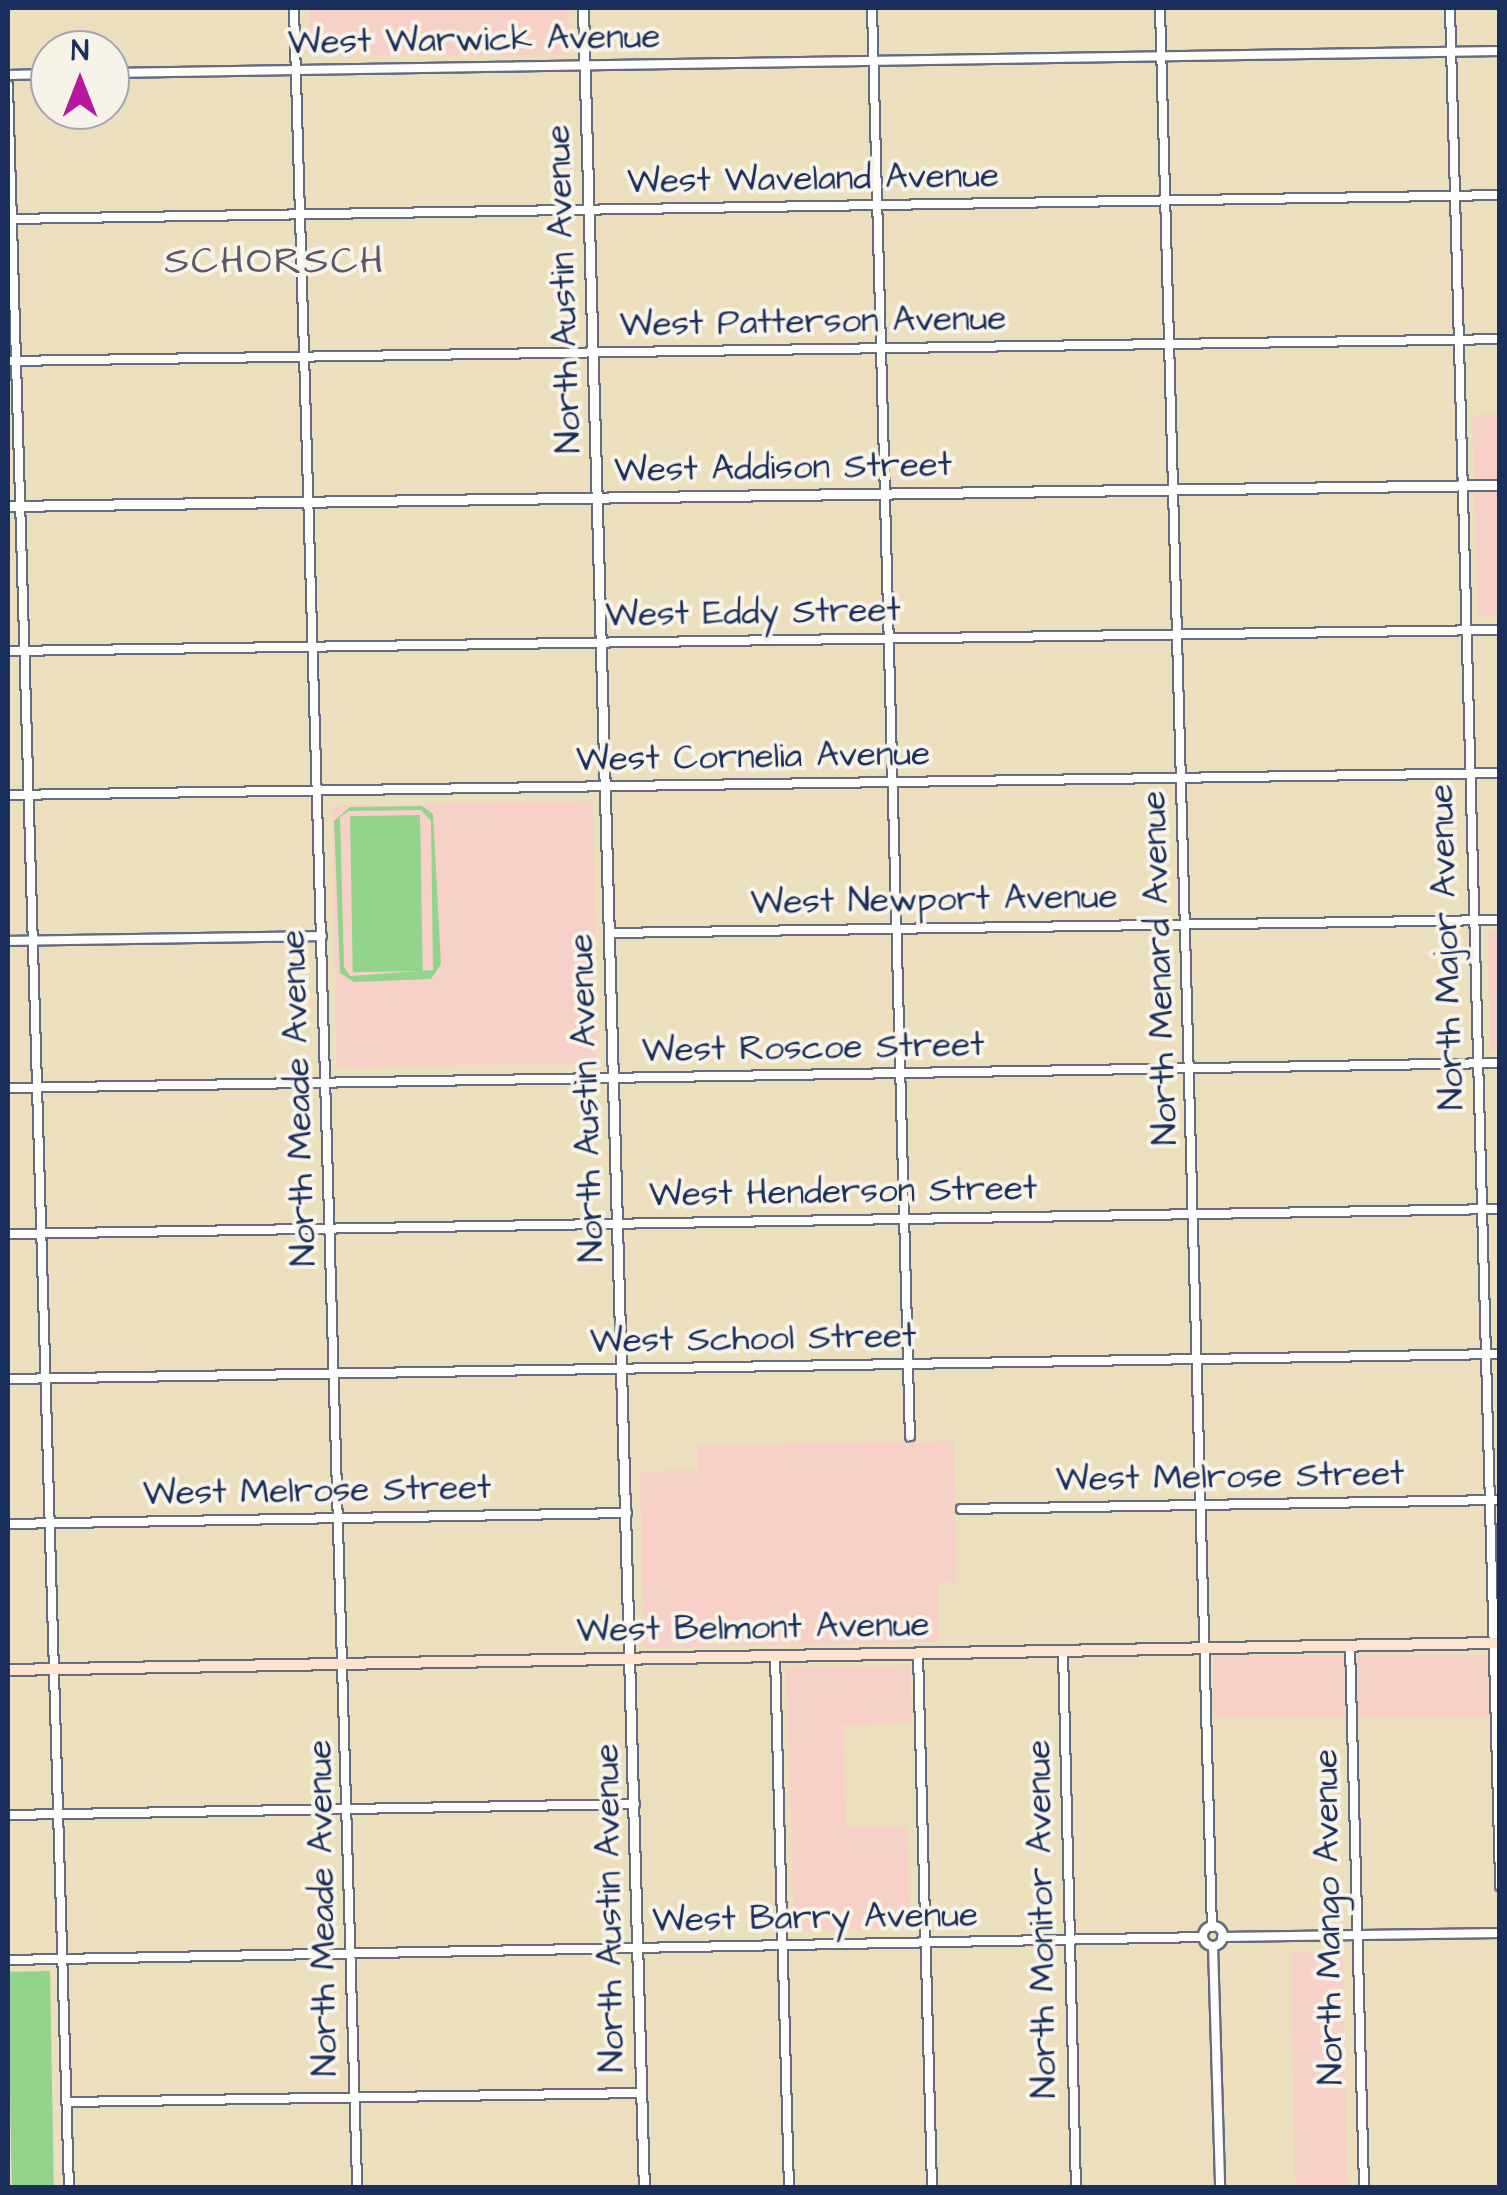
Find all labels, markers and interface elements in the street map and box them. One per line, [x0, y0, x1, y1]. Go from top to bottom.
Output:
street label: West Warwick Avenue [287, 16, 661, 64]
north arrow [30, 30, 130, 130]
text: N [71, 32, 89, 71]
street label: North Austin Avenue [537, 124, 591, 454]
street label: West Waveland Avenue [627, 155, 999, 203]
district label: SCHORSCH [164, 240, 386, 286]
street label: West Patterson Avenue [619, 298, 1007, 346]
street label: West Addison Street [614, 444, 952, 492]
street label: West Eddy Street [605, 589, 901, 637]
street label: West Cornelia Avenue [576, 733, 930, 781]
street label: North Major Avenue [1420, 783, 1474, 1111]
street label: North Menard Avenue [1133, 790, 1187, 1146]
street label: West Newport Avenue [750, 876, 1118, 924]
street label: North Meade Avenue [272, 929, 326, 1267]
street label: North Austin Avenue [560, 933, 614, 1263]
street label: West Roscoe Street [641, 1024, 985, 1072]
street label: West Henderson Street [649, 1168, 1037, 1216]
street label: West School Street [589, 1315, 917, 1363]
street label: West Melrose Street [1055, 1453, 1405, 1501]
street label: West Melrose Street [142, 1467, 492, 1515]
street label: West Belmont Avenue [576, 1604, 930, 1652]
street label: North Meade Avenue [299, 1739, 347, 2077]
street label: North Monitor Avenue [1018, 1739, 1066, 2099]
street label: North Austin Avenue [586, 1743, 634, 2073]
street label: North Mango Avenue [1305, 1749, 1353, 2085]
street label: West Barry Avenue [652, 1894, 978, 1942]

